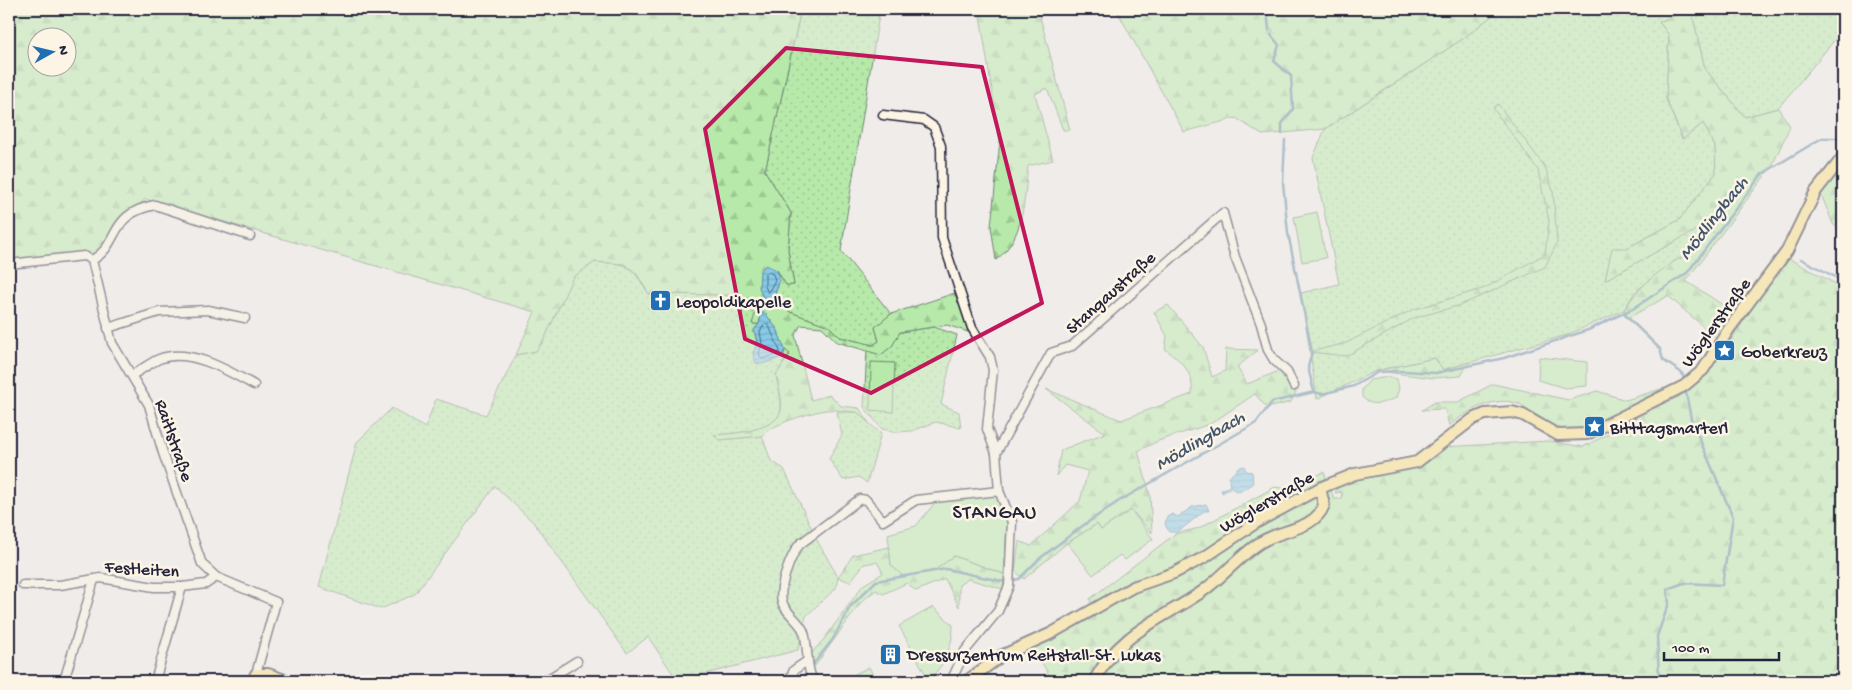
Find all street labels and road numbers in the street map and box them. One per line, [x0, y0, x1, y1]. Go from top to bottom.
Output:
street label: Stangaustraße [1062, 248, 1161, 340]
street label: Wöglerstraße [1678, 274, 1757, 372]
street label: Raitlstraße [149, 397, 197, 485]
street label: Wöglerstraße [1216, 467, 1319, 539]
street label: Festleiten [103, 557, 180, 584]

